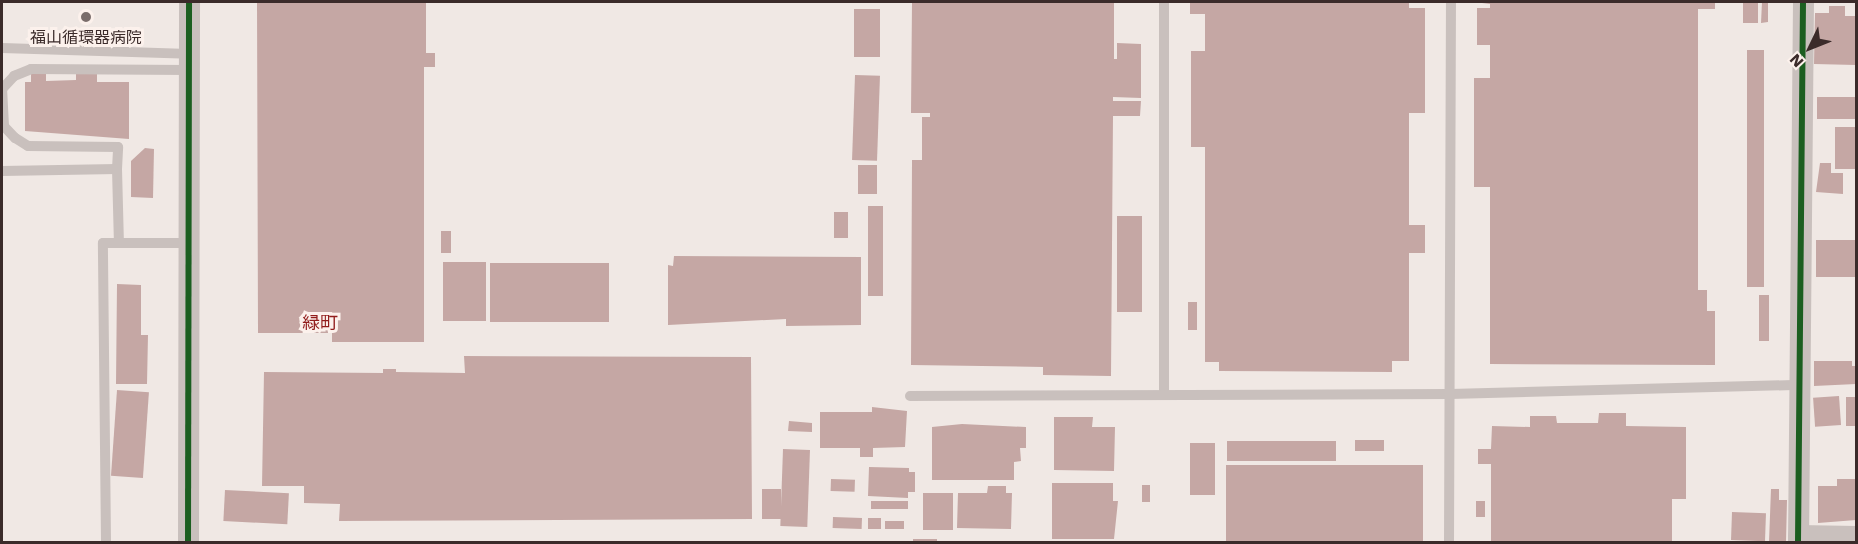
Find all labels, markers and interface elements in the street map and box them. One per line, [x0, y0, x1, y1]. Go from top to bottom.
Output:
marker: 福山循環器病院 [77, 8, 95, 26]
north arrow [1780, 18, 1840, 78]
place label: 福山循環器病院 [30, 28, 142, 48]
text: N [1785, 50, 1807, 71]
district label: 緑町 [302, 312, 338, 334]

